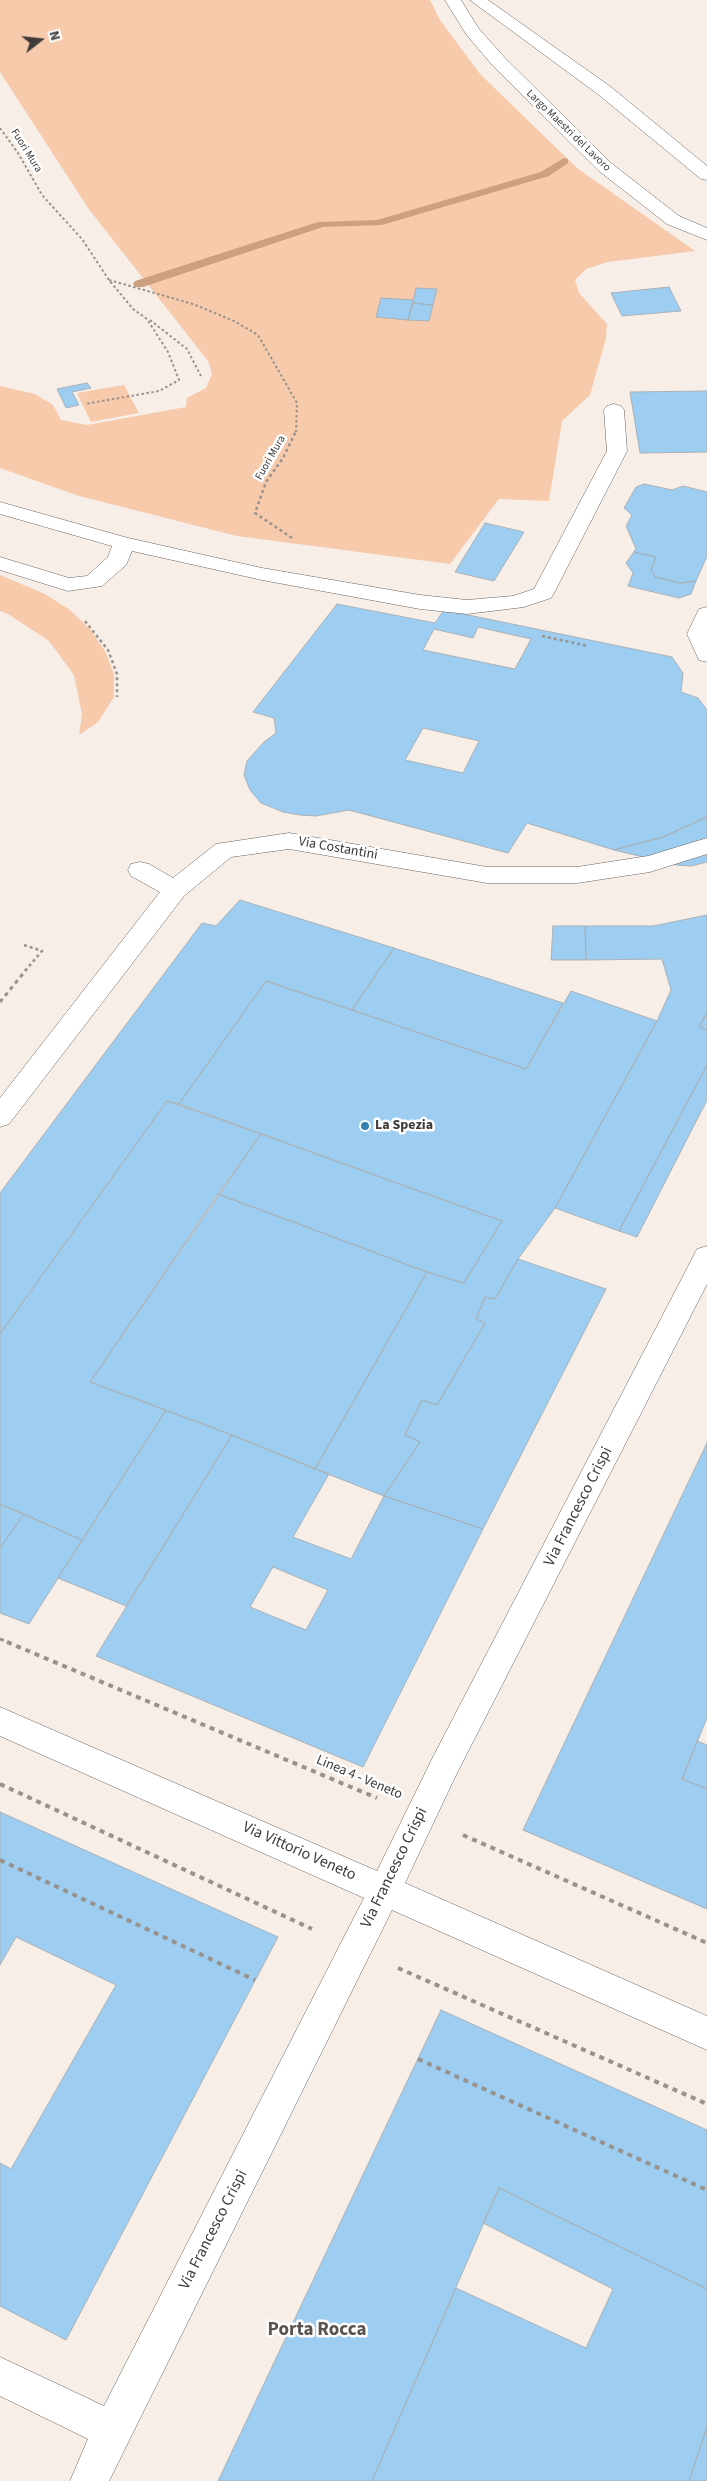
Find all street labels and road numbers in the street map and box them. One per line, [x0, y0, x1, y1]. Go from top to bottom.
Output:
street label: Largo Maestri del Lavoro [523, 87, 613, 175]
street label: Fuori Mura [7, 127, 45, 175]
street label: Fuori Mura [253, 433, 289, 483]
street label: Via Costantini [297, 834, 379, 864]
street label: Via Francesco Crispi [541, 1444, 617, 1570]
street label: Linea 4 - Veneto [313, 1752, 405, 1804]
street label: Via Francesco Crispi [358, 1805, 432, 1931]
street label: Via Vittorio Veneto [239, 1818, 359, 1886]
street label: Via Francesco Crispi [176, 2167, 252, 2293]

